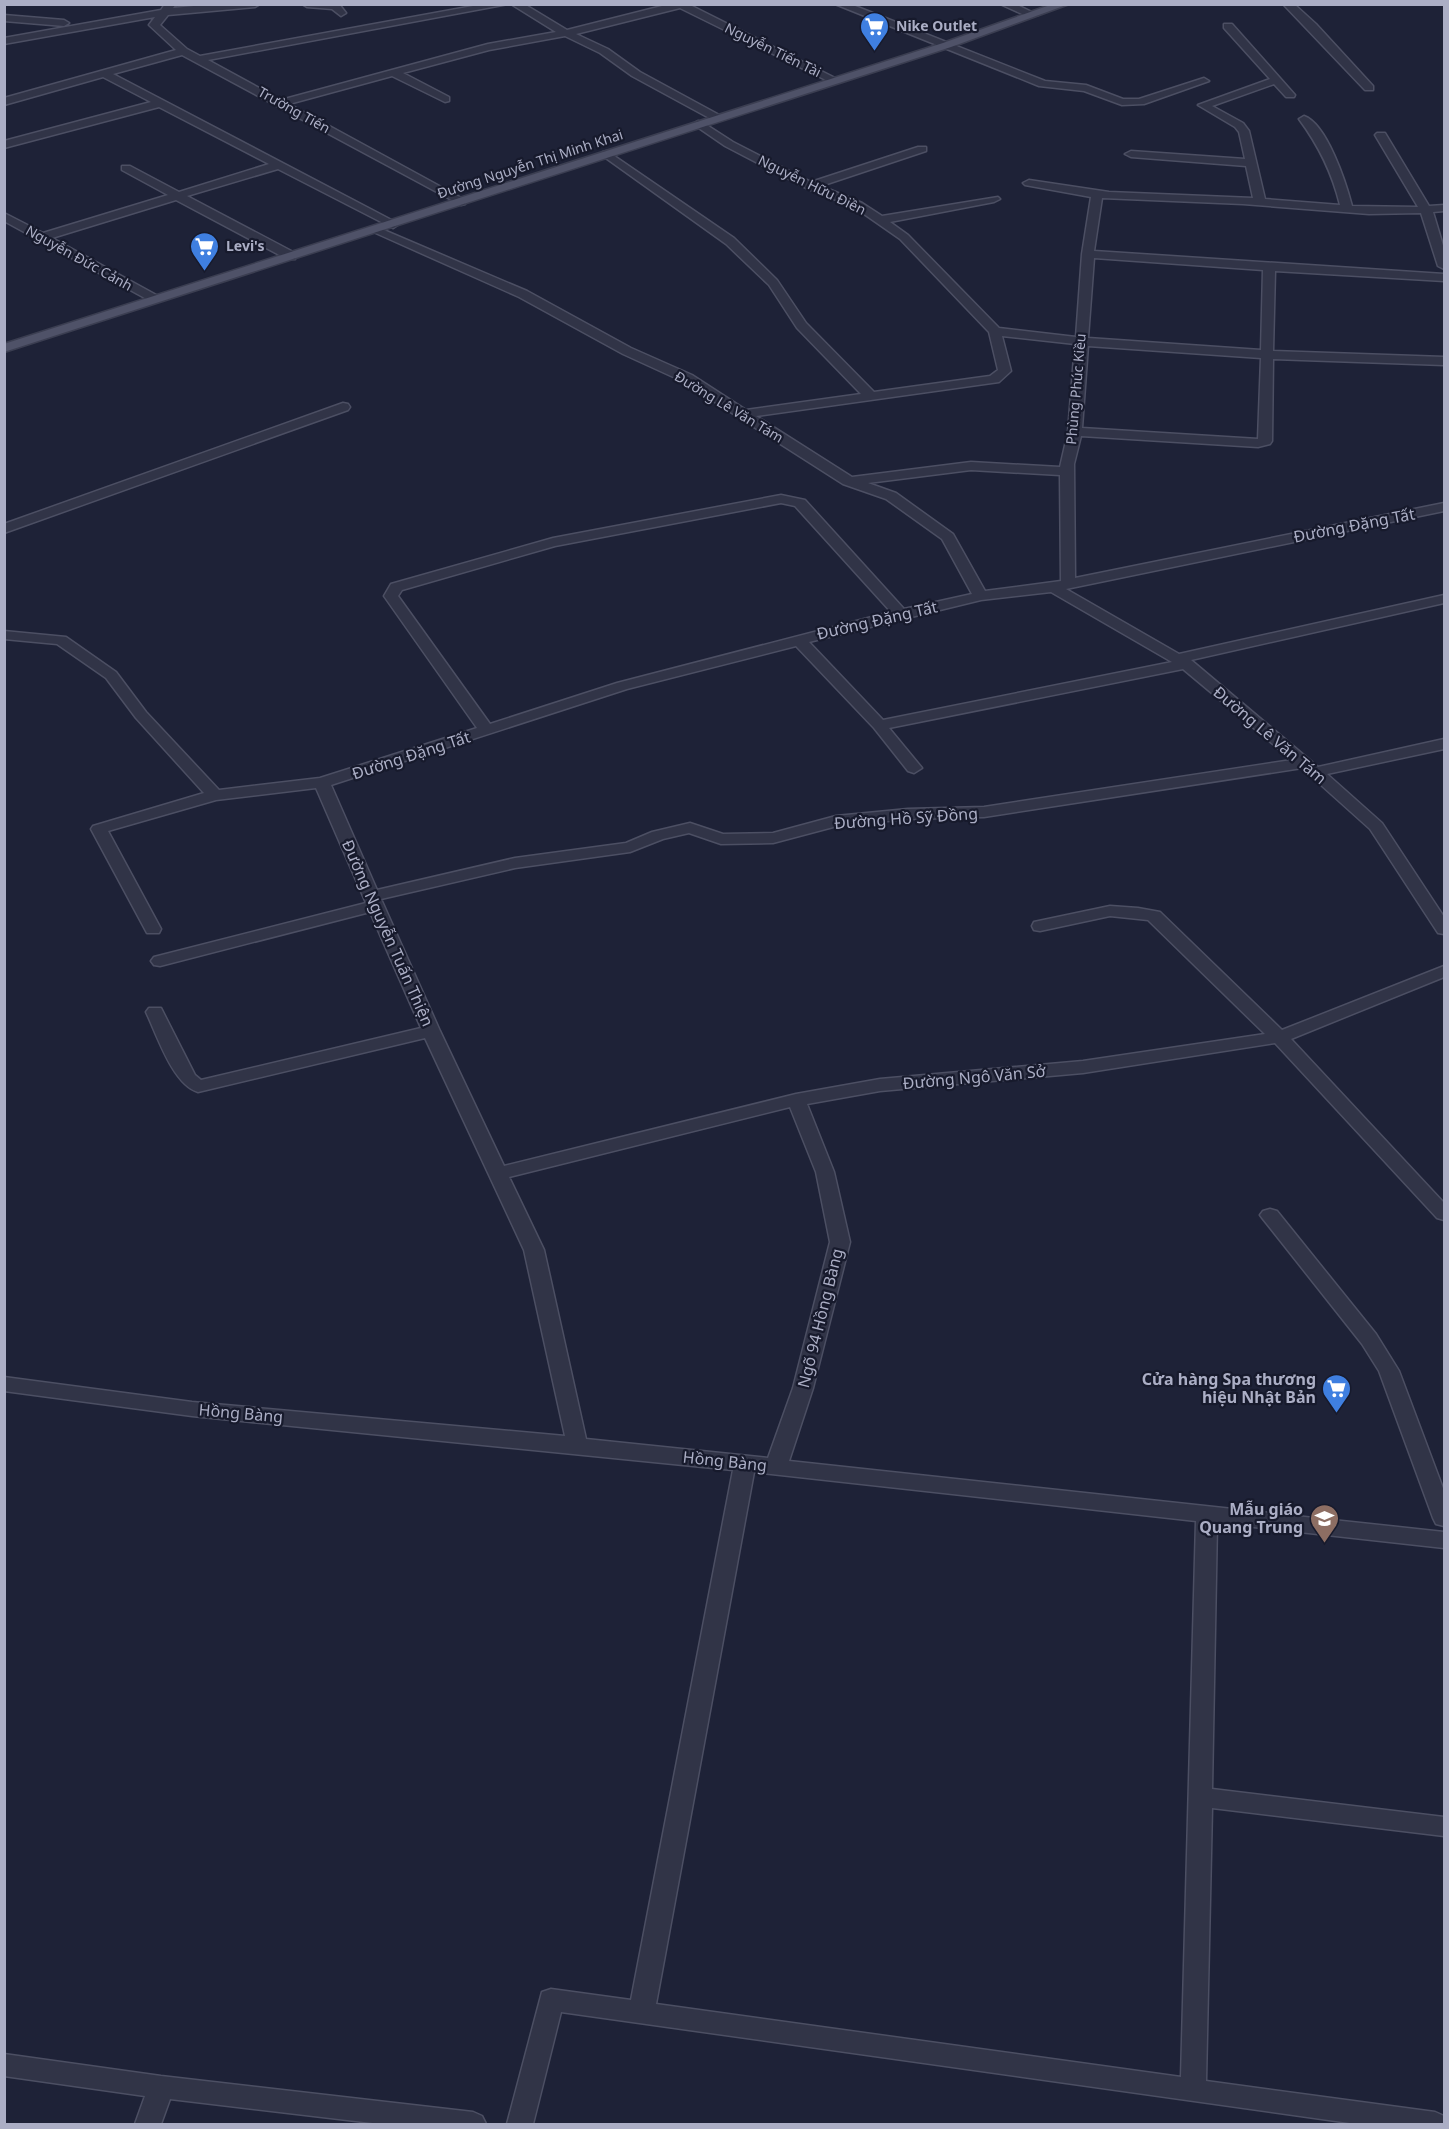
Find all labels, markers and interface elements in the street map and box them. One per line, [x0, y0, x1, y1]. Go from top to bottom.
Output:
supermarket icon: Nike Outlet [859, 10, 891, 52]
place label: Nike Outlet [896, 16, 977, 35]
street label: Nguyễn Tiến Tài [722, 18, 825, 81]
street label: Trường Tiến [255, 82, 334, 137]
street label: Đường Nguyễn Thị Minh Khai [435, 124, 625, 203]
street label: Nguyễn Hữu Điền [755, 150, 869, 219]
street label: Nguyễn Đức Cảnh [22, 220, 136, 295]
supermarket icon: Levi's [189, 230, 221, 272]
place label: Levi's [226, 236, 264, 255]
street label: Phùng Phúc Kiều [1061, 333, 1090, 445]
street label: Đường Lê Văn Tám [671, 367, 787, 447]
street label: Đường Đặng Tất [1291, 502, 1417, 548]
street label: Đường Đặng Tất [815, 595, 940, 645]
street label: Đường Lê Văn Tám [1209, 681, 1331, 789]
street label: Đường Đặng Tất [349, 725, 473, 784]
street label: Đường Hồ Sỹ Đồng [833, 802, 979, 834]
street label: Đường Nguyễn Tuấn Thiện [337, 836, 439, 1030]
street label: Đường Ngô Văn Sở [902, 1060, 1047, 1094]
street label: Ngõ 94 Hồng Bàng [792, 1246, 848, 1390]
place label: Cửa hàng Spa thương hiệu Nhật Bản [1142, 1368, 1316, 1408]
supermarket icon: Cửa hàng Spa thương hiệu Nhật Bản [1321, 1372, 1353, 1414]
street label: Hồng Bàng [198, 1398, 284, 1428]
street label: Hồng Bàng [682, 1446, 768, 1476]
place label: Mẫu giáo Quang Trung [1199, 1498, 1303, 1538]
school or university icon: Mẫu giáo Quang Trung [1308, 1502, 1340, 1544]

